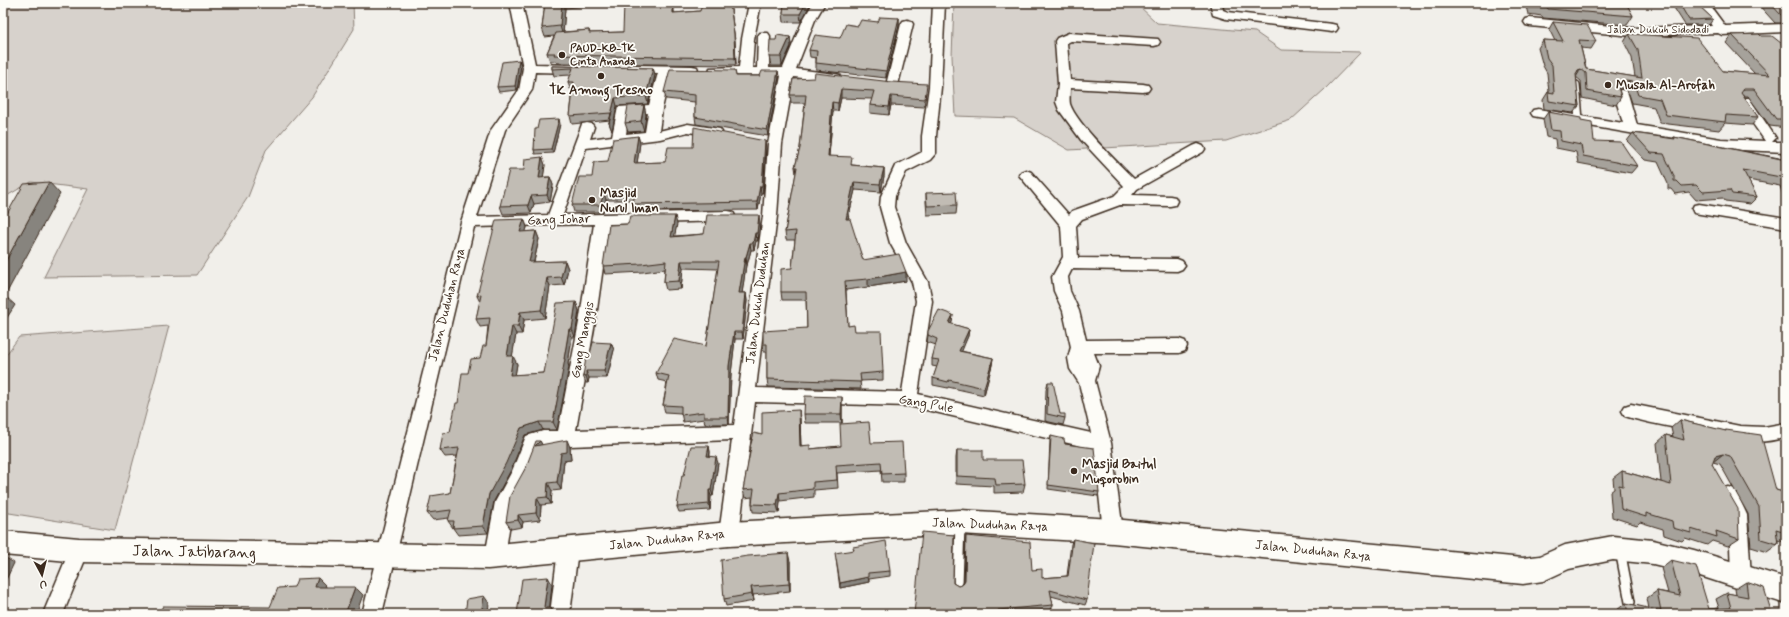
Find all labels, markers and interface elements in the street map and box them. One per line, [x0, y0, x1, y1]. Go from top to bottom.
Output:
street label: Jalan Dukuh Sidodadi [1607, 23, 1709, 37]
place label: PAUD-KB-TK Cinta Ananda [570, 42, 636, 69]
marker: PAUD-KB-TK Cinta Ananda [557, 50, 567, 60]
marker: TK Among Tresno [596, 71, 606, 81]
place label: Musala Al-Arofah [1616, 77, 1715, 94]
marker: Musala Al-Arofah [1603, 80, 1613, 90]
place label: TK Among Tresno [549, 82, 653, 102]
place label: Masjid Nurul Iman [600, 185, 659, 217]
marker: Masjid Nurul Iman [587, 195, 597, 205]
street label: Gang Johar [527, 210, 592, 231]
street label: Jalan Dukuh Duduhan [742, 241, 774, 365]
street label: Jalan Duduhan Raya [425, 246, 469, 364]
street label: Gang Manggis [567, 300, 600, 380]
street label: Gang Pule [897, 391, 955, 418]
place label: Masjid Baitul Muqorobin [1082, 456, 1156, 488]
marker: Masjid Baitul Muqorobin [1069, 466, 1079, 476]
street label: Jalan Duduhan Raya [932, 514, 1049, 536]
street label: Jalan Duduhan Raya [608, 525, 726, 555]
street label: Jalan Duduhan Raya [1254, 536, 1372, 566]
street label: Jalan Jatibarang [132, 540, 256, 564]
north arrow [22, 555, 62, 595]
text: U [39, 577, 48, 591]

